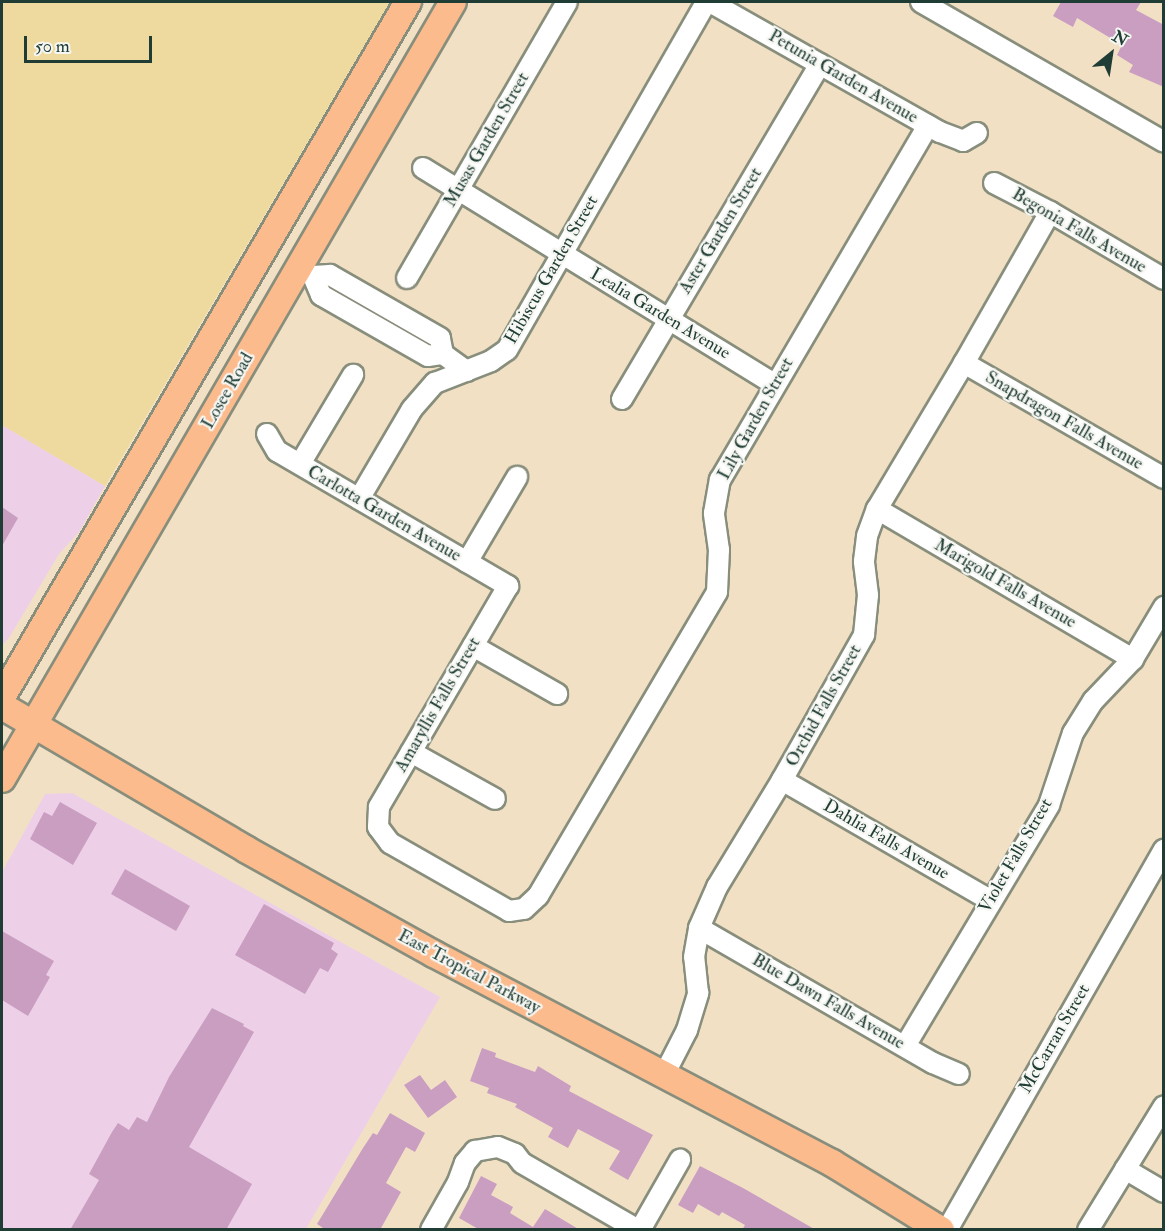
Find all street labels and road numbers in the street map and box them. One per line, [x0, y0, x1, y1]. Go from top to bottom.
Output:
street label: Petunia Garden Avenue [765, 25, 921, 129]
street label: Musas Garden Street [440, 69, 534, 211]
street label: Aster Garden Street [675, 164, 767, 298]
street label: Begonia Falls Avenue [1008, 184, 1150, 278]
street label: Hibiscus Garden Street [501, 192, 603, 348]
street label: Lealia Garden Avenue [586, 264, 734, 364]
street label: Losee Road [198, 349, 258, 433]
street label: Lily Garden Street [714, 354, 798, 484]
street label: Snapdragon Falls Avenue [981, 367, 1147, 475]
street label: Carlotta Garden Avenue [303, 461, 465, 567]
street label: Marigold Falls Avenue [930, 535, 1080, 633]
street label: Amaryllis Falls Street [391, 634, 485, 776]
street label: Orchid Falls Street [782, 641, 866, 771]
street label: Dahlia Falls Avenue [819, 795, 953, 885]
street label: Violet Falls Street [975, 795, 1057, 917]
street label: East Tropical Parkway [394, 925, 544, 1019]
street label: Blue Dawn Falls Avenue [748, 950, 908, 1054]
street label: McCarran Street [1015, 981, 1095, 1097]

